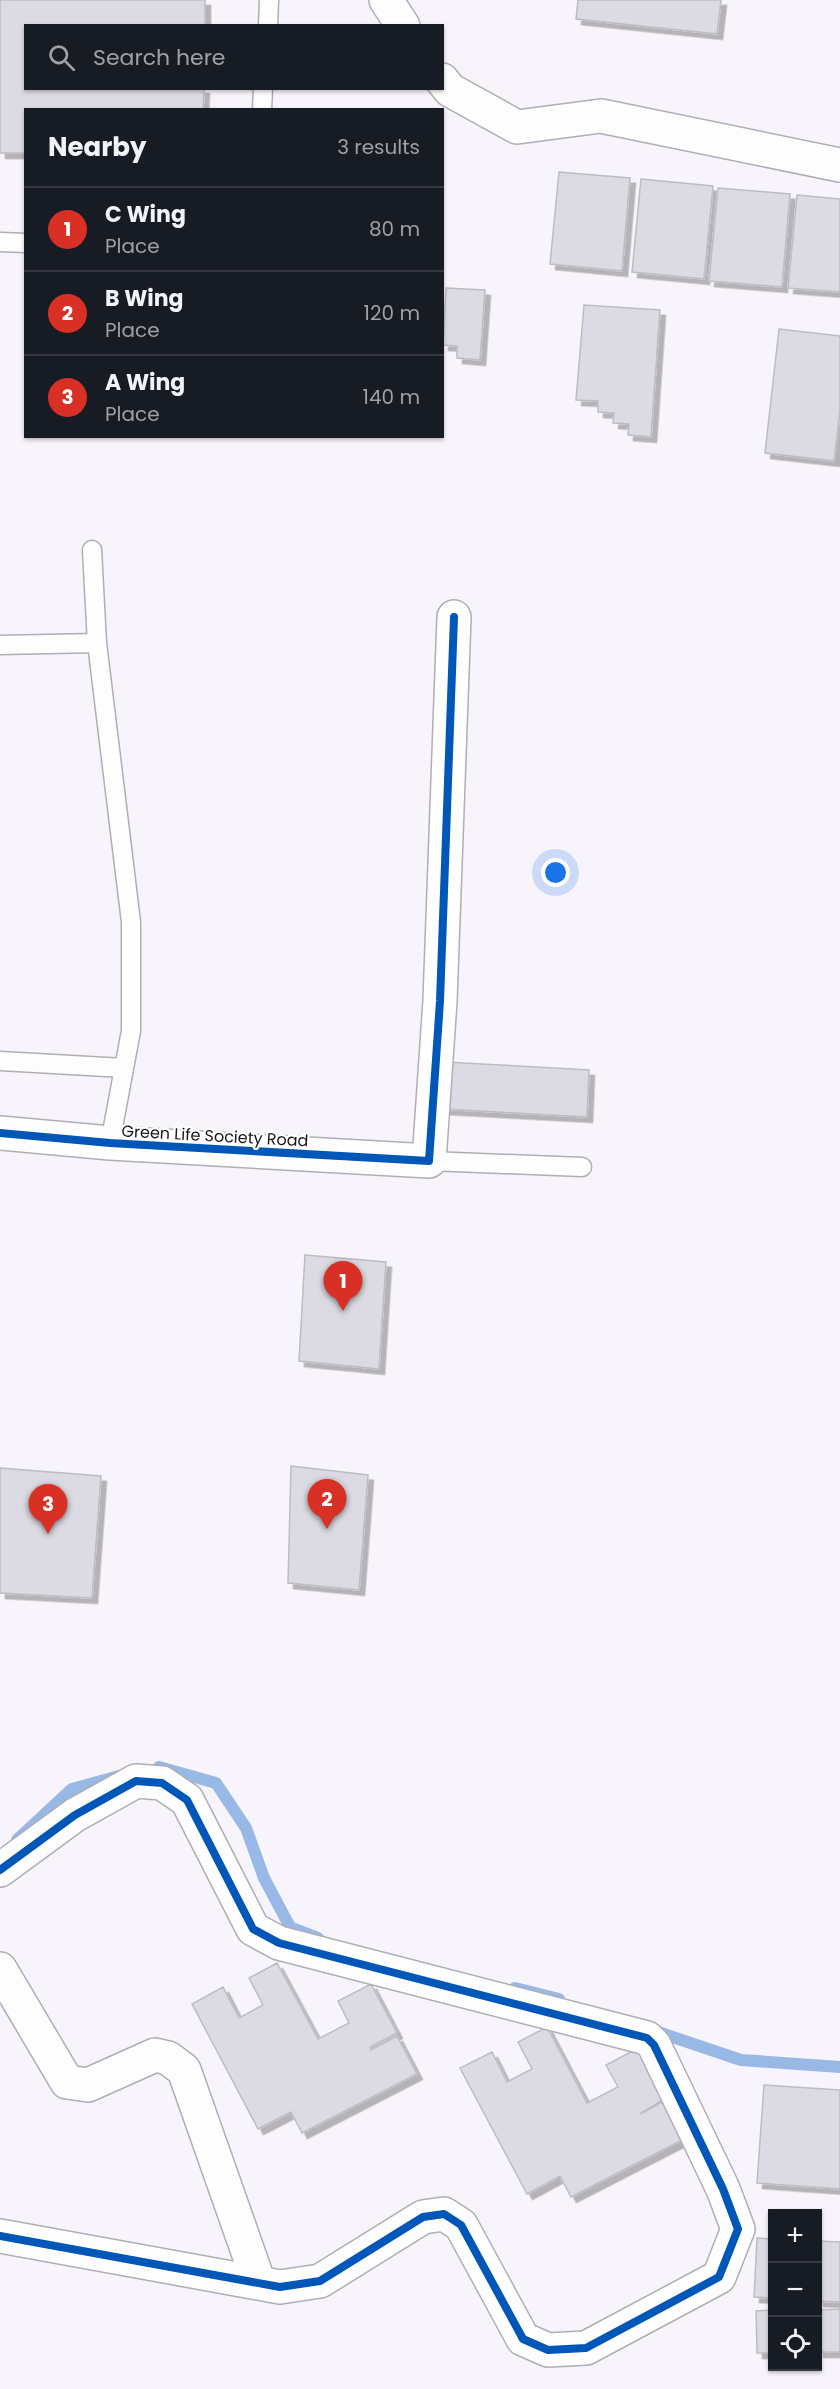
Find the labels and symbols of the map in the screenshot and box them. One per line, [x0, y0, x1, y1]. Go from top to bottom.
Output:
your location [541, 858, 570, 887]
street label: Green Life Society Road [121, 1120, 309, 1152]
pin: 1 [324, 1262, 362, 1311]
pin: 2 [308, 1480, 346, 1529]
pin: 3 [28, 1484, 68, 1534]

